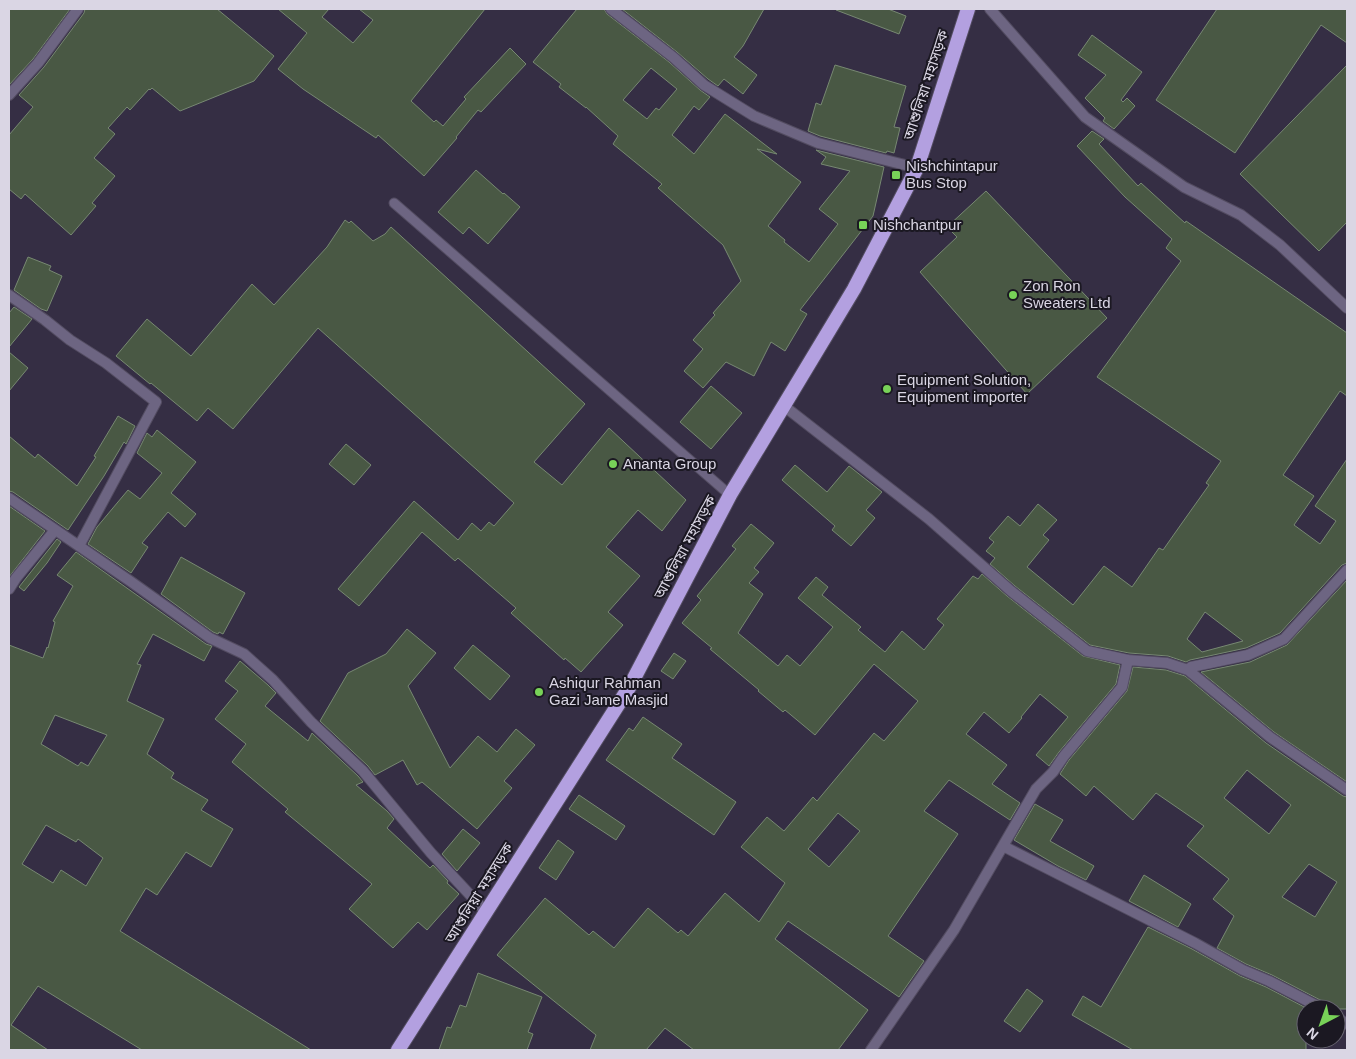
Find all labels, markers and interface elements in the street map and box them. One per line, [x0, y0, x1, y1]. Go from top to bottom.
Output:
street label: আশুলিয়া মহাসড়ক [899, 27, 952, 143]
place label: Nishchintapur Bus Stop [906, 157, 998, 191]
marker: Nishchintapur Bus Stop [890, 169, 902, 181]
place label: Nishchantpur [873, 216, 961, 233]
marker: Nishchantpur [857, 219, 869, 231]
place label: Zon Ron Sweaters Ltd [1023, 277, 1111, 311]
marker: Zon Ron Sweaters Ltd [1007, 289, 1019, 301]
place label: Equipment Solution, Equipment importer [897, 371, 1031, 405]
marker: Equipment Solution, Equipment importer [881, 383, 893, 395]
place label: Ananta Group [623, 455, 716, 472]
marker: Ananta Group [607, 458, 619, 470]
street label: আশুলিয়া মহাসড়ক [650, 491, 719, 602]
place label: Ashiqur Rahman Gazi Jame Masjid [549, 674, 668, 708]
marker: Ashiqur Rahman Gazi Jame Masjid [533, 686, 545, 698]
street label: আশুলিয়া মহাসড়ক [440, 839, 517, 947]
north arrow [1296, 999, 1346, 1049]
text: N [1303, 1024, 1322, 1043]

